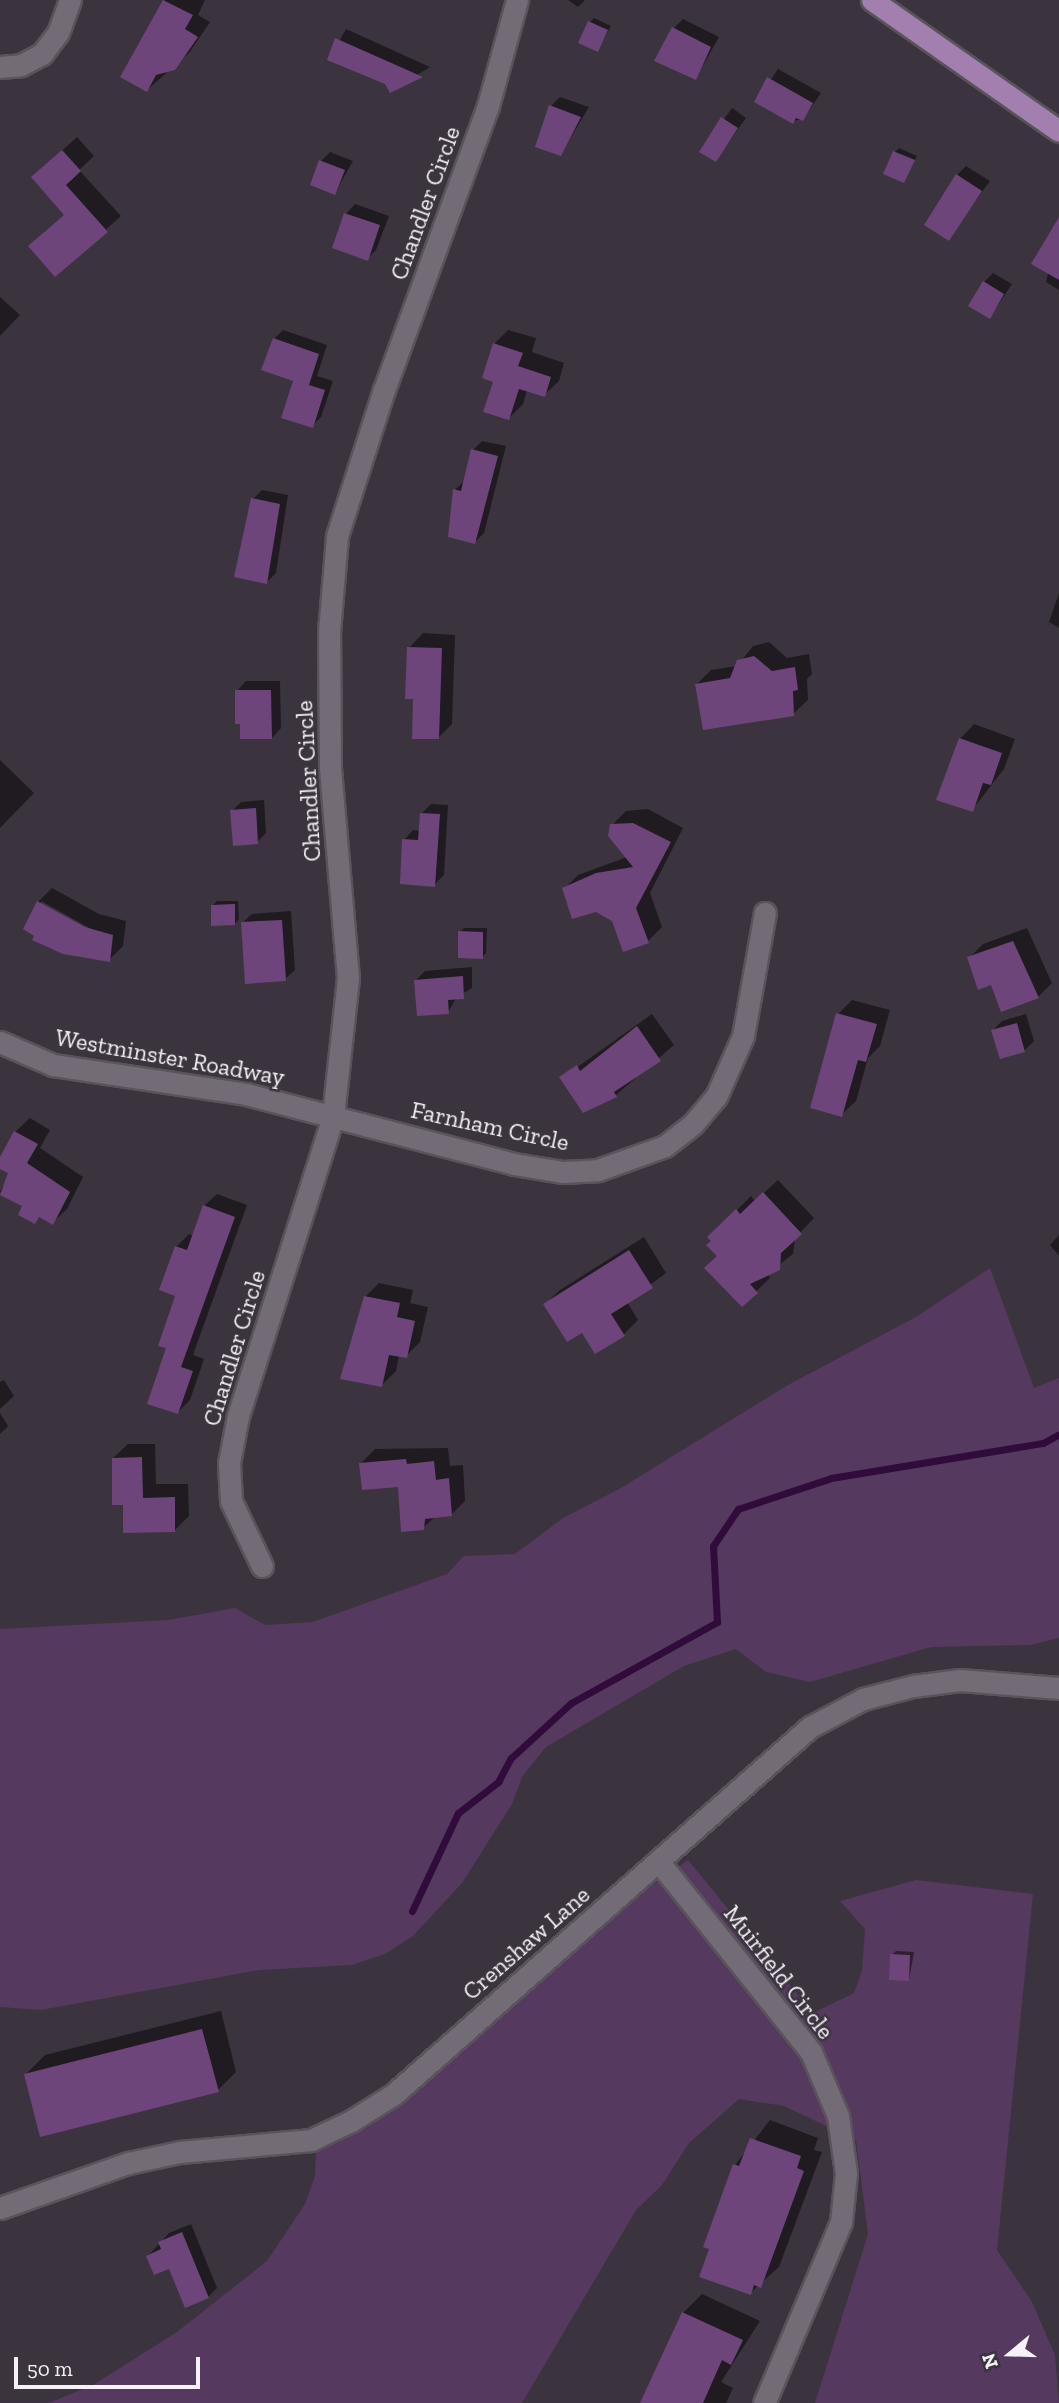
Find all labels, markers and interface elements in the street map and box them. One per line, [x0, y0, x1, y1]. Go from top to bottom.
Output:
street label: Chandler Circle [384, 122, 466, 284]
street label: Chandler Circle [289, 700, 327, 862]
street label: Westminster Roadway [53, 1023, 287, 1091]
street label: Farnham Circle [408, 1095, 572, 1157]
street label: Chandler Circle [197, 1266, 271, 1430]
street label: Crenshaw Lane [456, 1880, 596, 2006]
street label: Muirfield Circle [718, 1899, 840, 2045]
north arrow [975, 2319, 1045, 2389]
scale bar [18, 2344, 203, 2388]
text: N [976, 2350, 1003, 2372]
text: 50 m [27, 2356, 73, 2381]

